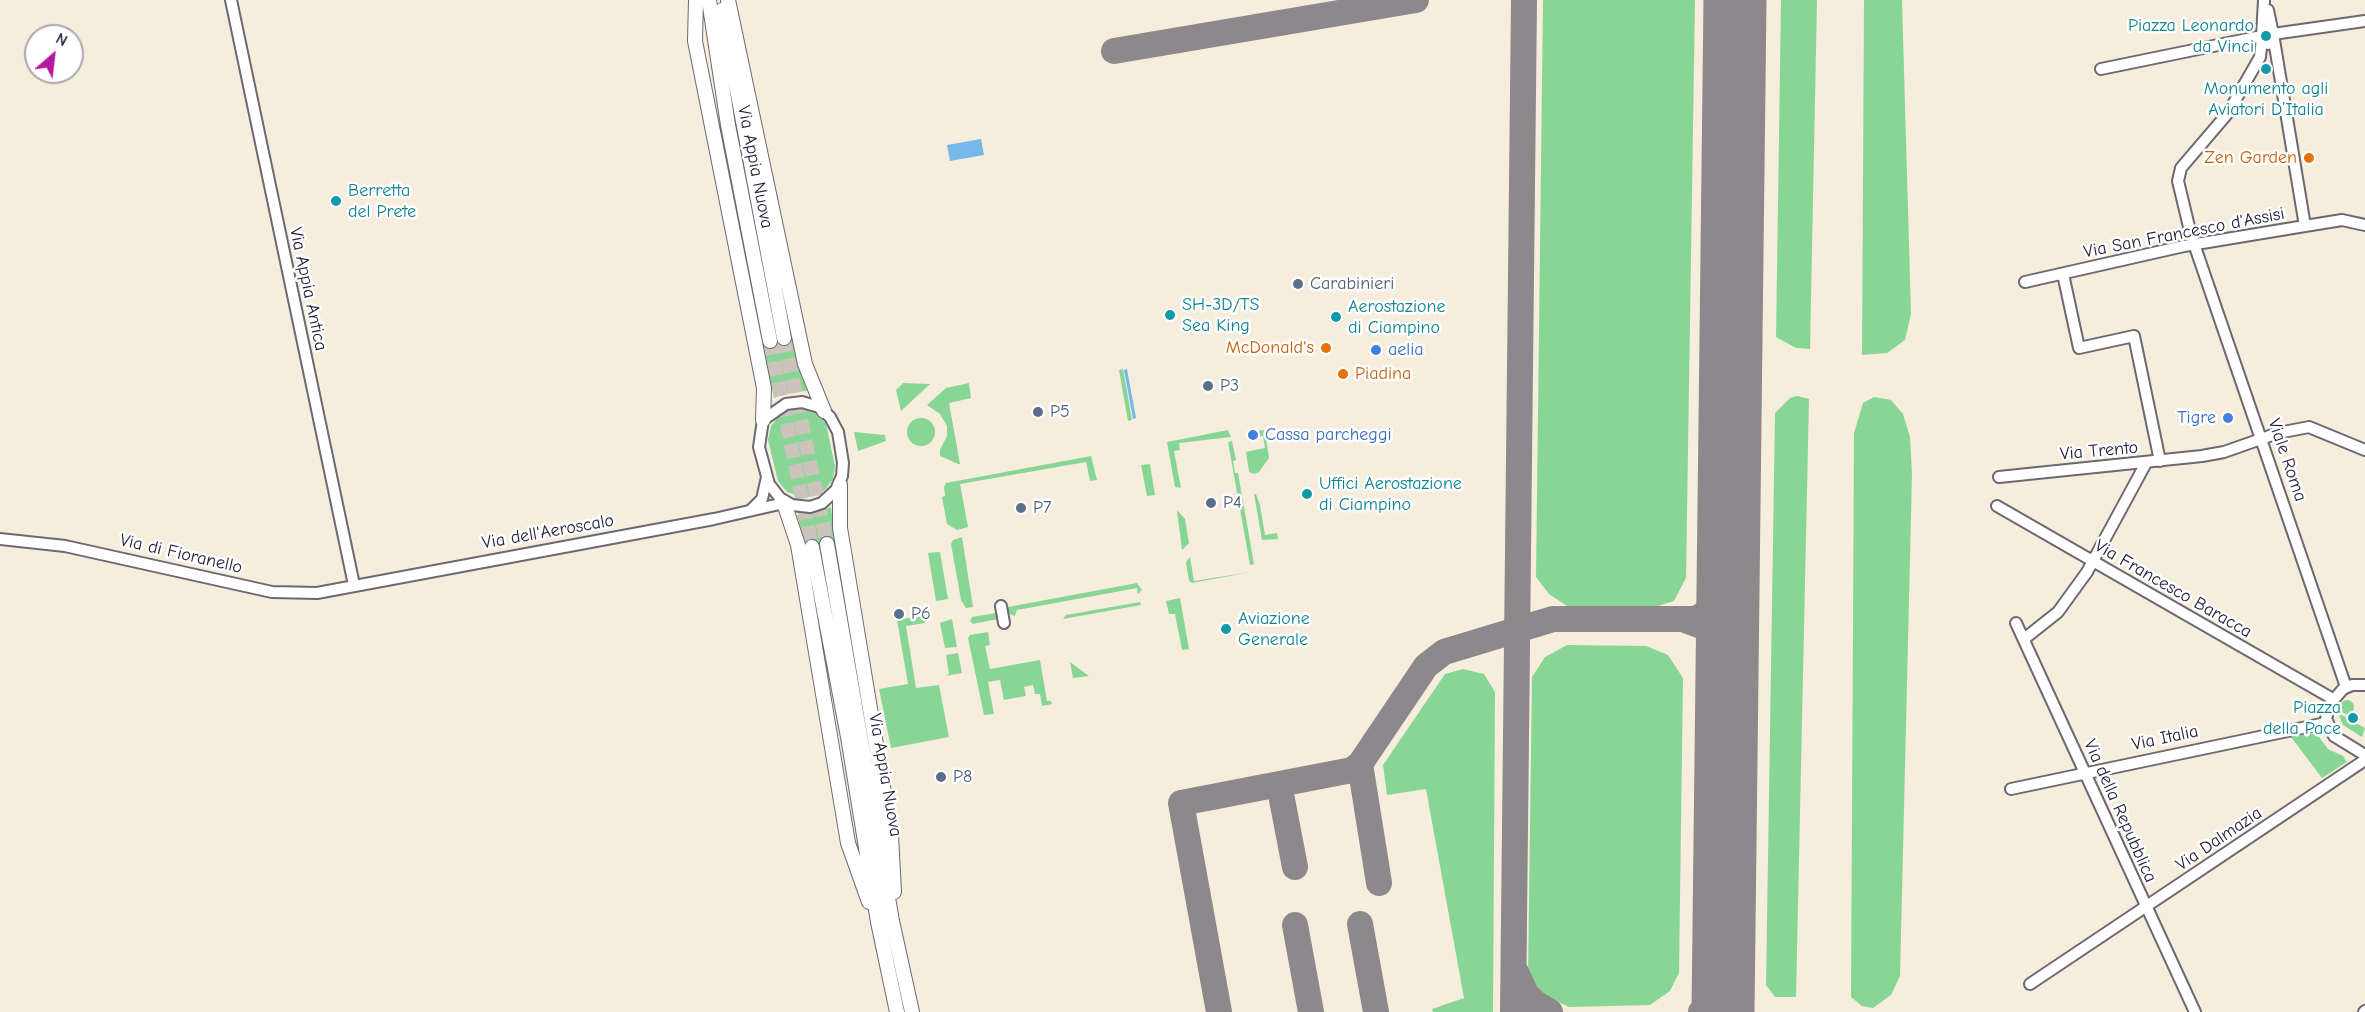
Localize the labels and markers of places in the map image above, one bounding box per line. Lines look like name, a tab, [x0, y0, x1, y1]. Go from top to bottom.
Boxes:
place label: Piazza Leonardo da Vinci	[2128, 15, 2254, 57]
marker: Piazza Leonardo da Vinci	[2259, 29, 2273, 43]
marker: Monumento agli Aviatori D’Italia	[2259, 62, 2273, 76]
place label: Monumento agli Aviatori D’Italia	[2204, 78, 2328, 121]
place label: Zen Garden	[2204, 147, 2297, 169]
marker: Zen Garden	[2302, 151, 2316, 165]
place label: Berretta del Prete	[348, 180, 416, 222]
marker: Berretta del Prete	[329, 194, 343, 208]
place label: Carabinieri	[1310, 273, 1394, 295]
marker: Carabinieri	[1291, 277, 1305, 291]
place label: SH-3D/TS Sea King	[1182, 294, 1259, 336]
place label: Aerostazione di Ciampino	[1348, 296, 1446, 338]
marker: SH-3D/TS Sea King	[1163, 308, 1177, 322]
marker: Aerostazione di Ciampino	[1329, 310, 1343, 324]
place label: McDonald's	[1226, 337, 1314, 359]
place label: aelia	[1388, 339, 1424, 361]
marker: McDonald's	[1319, 341, 1333, 355]
marker: aelia	[1369, 343, 1383, 357]
place label: Piadina	[1355, 363, 1411, 385]
marker: Piadina	[1336, 367, 1350, 381]
place label: P3	[1220, 375, 1239, 397]
marker: P3	[1201, 379, 1215, 393]
place label: P5	[1050, 401, 1070, 423]
marker: P5	[1031, 405, 1045, 419]
place label: Tigre	[2177, 407, 2216, 429]
marker: Tigre	[2221, 411, 2235, 425]
place label: Cassa parcheggi	[1265, 424, 1392, 446]
marker: Cassa parcheggi	[1246, 428, 1260, 442]
place label: Uffici Aerostazione di Ciampino	[1319, 473, 1462, 516]
marker: Uffici Aerostazione di Ciampino	[1300, 487, 1314, 501]
place label: P4	[1223, 492, 1242, 514]
marker: P4	[1204, 496, 1218, 510]
place label: P7	[1033, 497, 1052, 519]
marker: P7	[1014, 501, 1028, 515]
place label: P6	[911, 603, 931, 625]
marker: P6	[892, 607, 906, 621]
place label: Aviazione Generale	[1238, 608, 1310, 650]
marker: Aviazione Generale	[1219, 622, 1233, 636]
place label: Piazza della Pace	[2263, 697, 2341, 740]
marker: Piazza della Pace	[2346, 711, 2360, 725]
place label: P8	[953, 766, 972, 788]
marker: P8	[934, 770, 948, 784]

